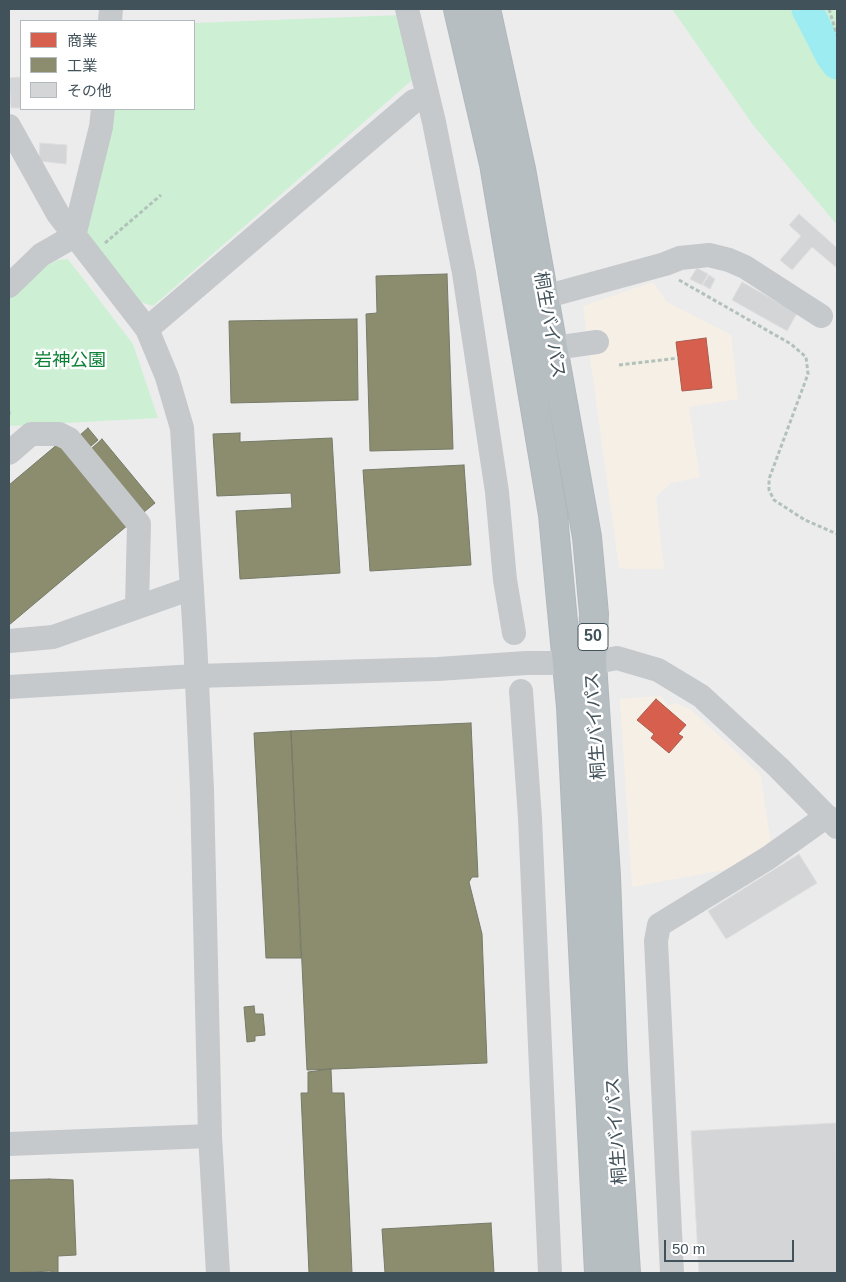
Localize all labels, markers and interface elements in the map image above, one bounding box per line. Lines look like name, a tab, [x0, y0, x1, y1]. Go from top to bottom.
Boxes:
legend	[20, 20, 195, 110]
text: 商業	[67, 32, 97, 49]
text: 工業	[67, 57, 97, 74]
text: その他	[67, 82, 112, 99]
street label: 桐生バイパス	[529, 270, 569, 380]
park label: 岩神公園	[34, 350, 106, 372]
road number: 50	[578, 624, 608, 650]
street label: 桐生バイパス	[581, 671, 611, 781]
street label: 桐生バイパス	[602, 1076, 632, 1186]
scale bar	[666, 1230, 796, 1262]
text: 50 m	[672, 1240, 705, 1257]

